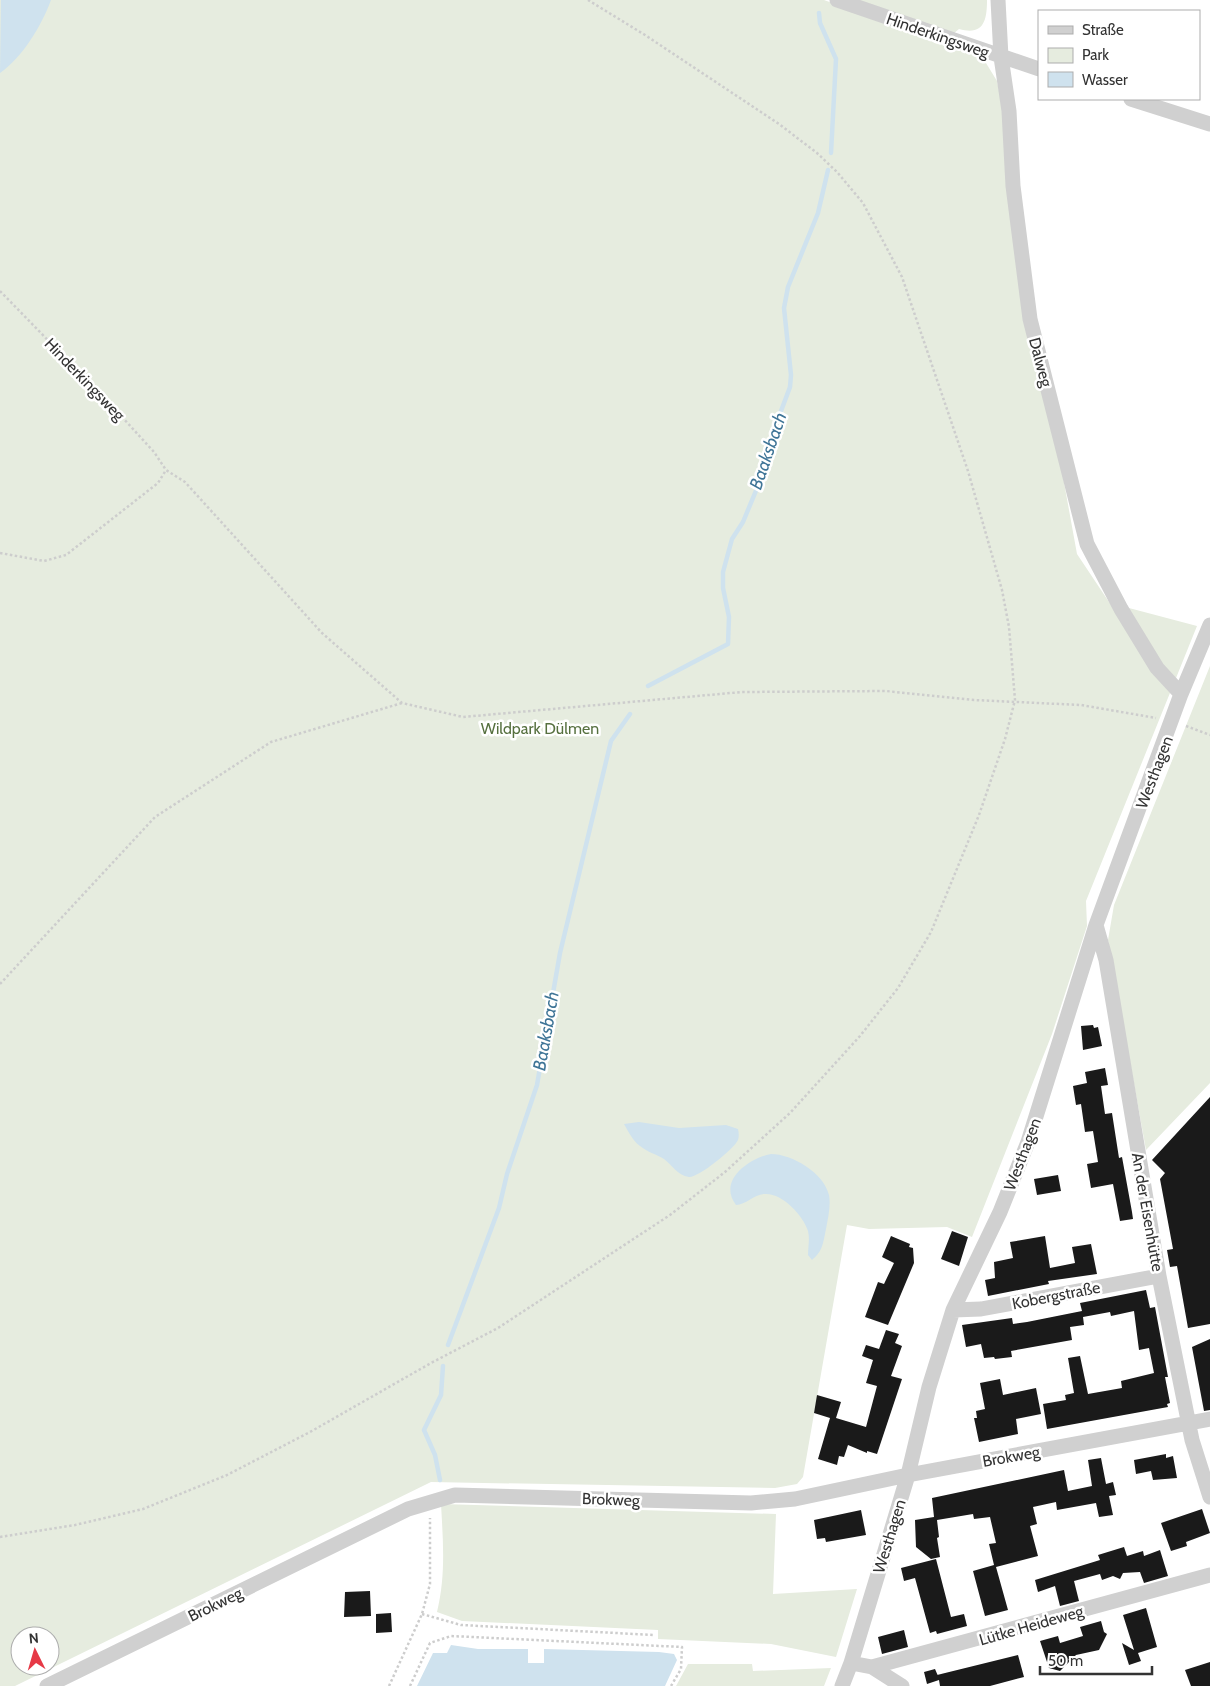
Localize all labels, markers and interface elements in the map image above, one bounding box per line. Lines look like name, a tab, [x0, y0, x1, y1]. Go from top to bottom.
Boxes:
street label: Hinderkingsweg	[884, 9, 993, 62]
legend	[1038, 10, 1200, 100]
text: Straße	[1082, 21, 1124, 39]
text: Park	[1082, 46, 1109, 64]
text: Wasser	[1082, 71, 1128, 89]
street label: Hinderkingsweg	[41, 334, 129, 425]
street label: Dalweg	[1025, 335, 1057, 390]
water label: Baaksbach	[745, 410, 791, 492]
park label: Wildpark Dülmen	[481, 719, 599, 738]
street label: Westhagen	[1132, 733, 1177, 811]
water label: Baaksbach	[528, 990, 564, 1072]
street label: Westhagen	[1000, 1115, 1045, 1193]
street label: An der Eisenhütte	[1128, 1151, 1167, 1273]
street label: Kobergstraße	[1010, 1278, 1102, 1313]
street label: Brokweg	[981, 1442, 1042, 1471]
street label: Brokweg	[582, 1489, 641, 1510]
street label: Westhagen	[869, 1497, 910, 1575]
street label: Brokweg	[185, 1583, 246, 1626]
street label: Lütke Heideweg	[977, 1601, 1087, 1649]
north arrow	[10, 1626, 60, 1676]
text: N	[28, 1629, 40, 1647]
scale bar	[1040, 1644, 1152, 1676]
text: 50 m	[1048, 1652, 1083, 1670]

